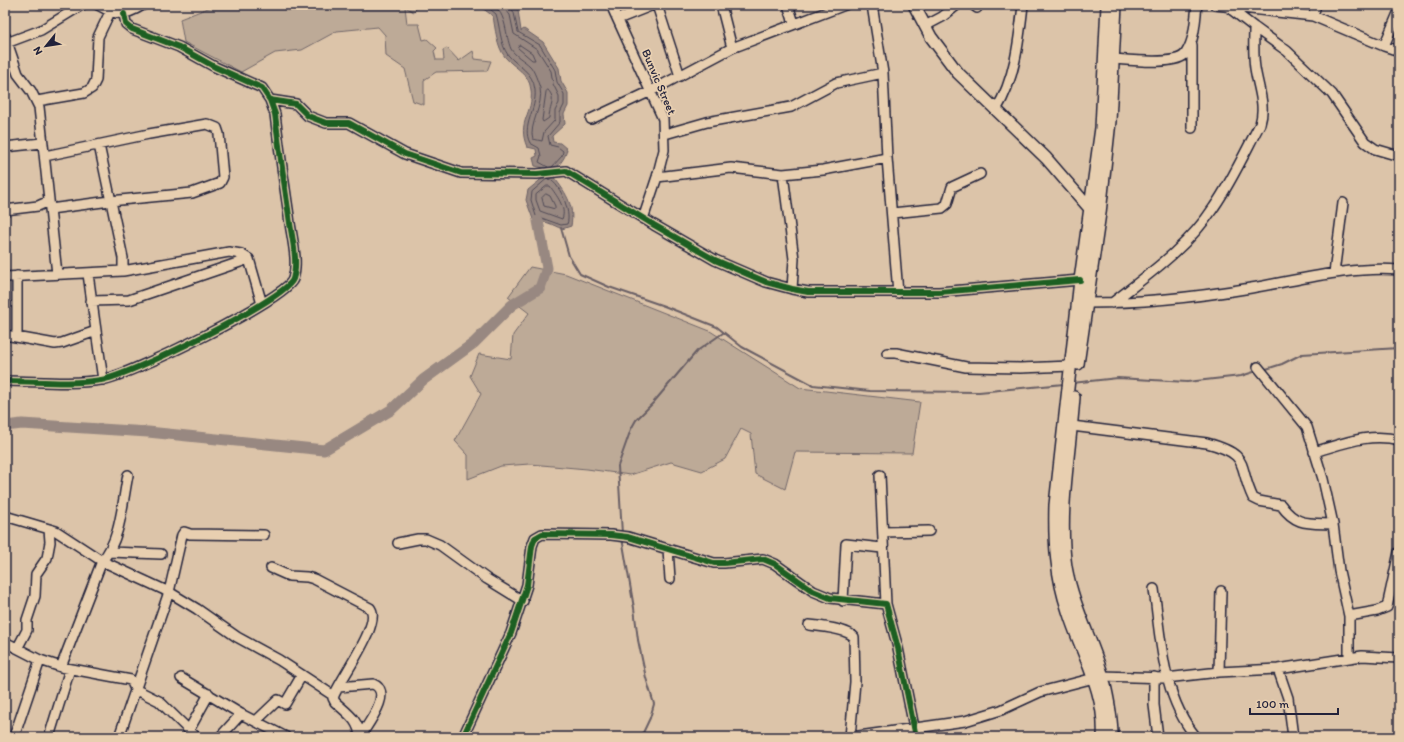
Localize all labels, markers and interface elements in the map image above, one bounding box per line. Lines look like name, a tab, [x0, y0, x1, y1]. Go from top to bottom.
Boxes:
north arrow	[26, 26, 66, 66]
text: N	[30, 44, 45, 57]
street label: Bunvic Street	[639, 47, 679, 117]
scale bar	[1250, 690, 1338, 716]
text: 100 m	[1256, 697, 1289, 711]

